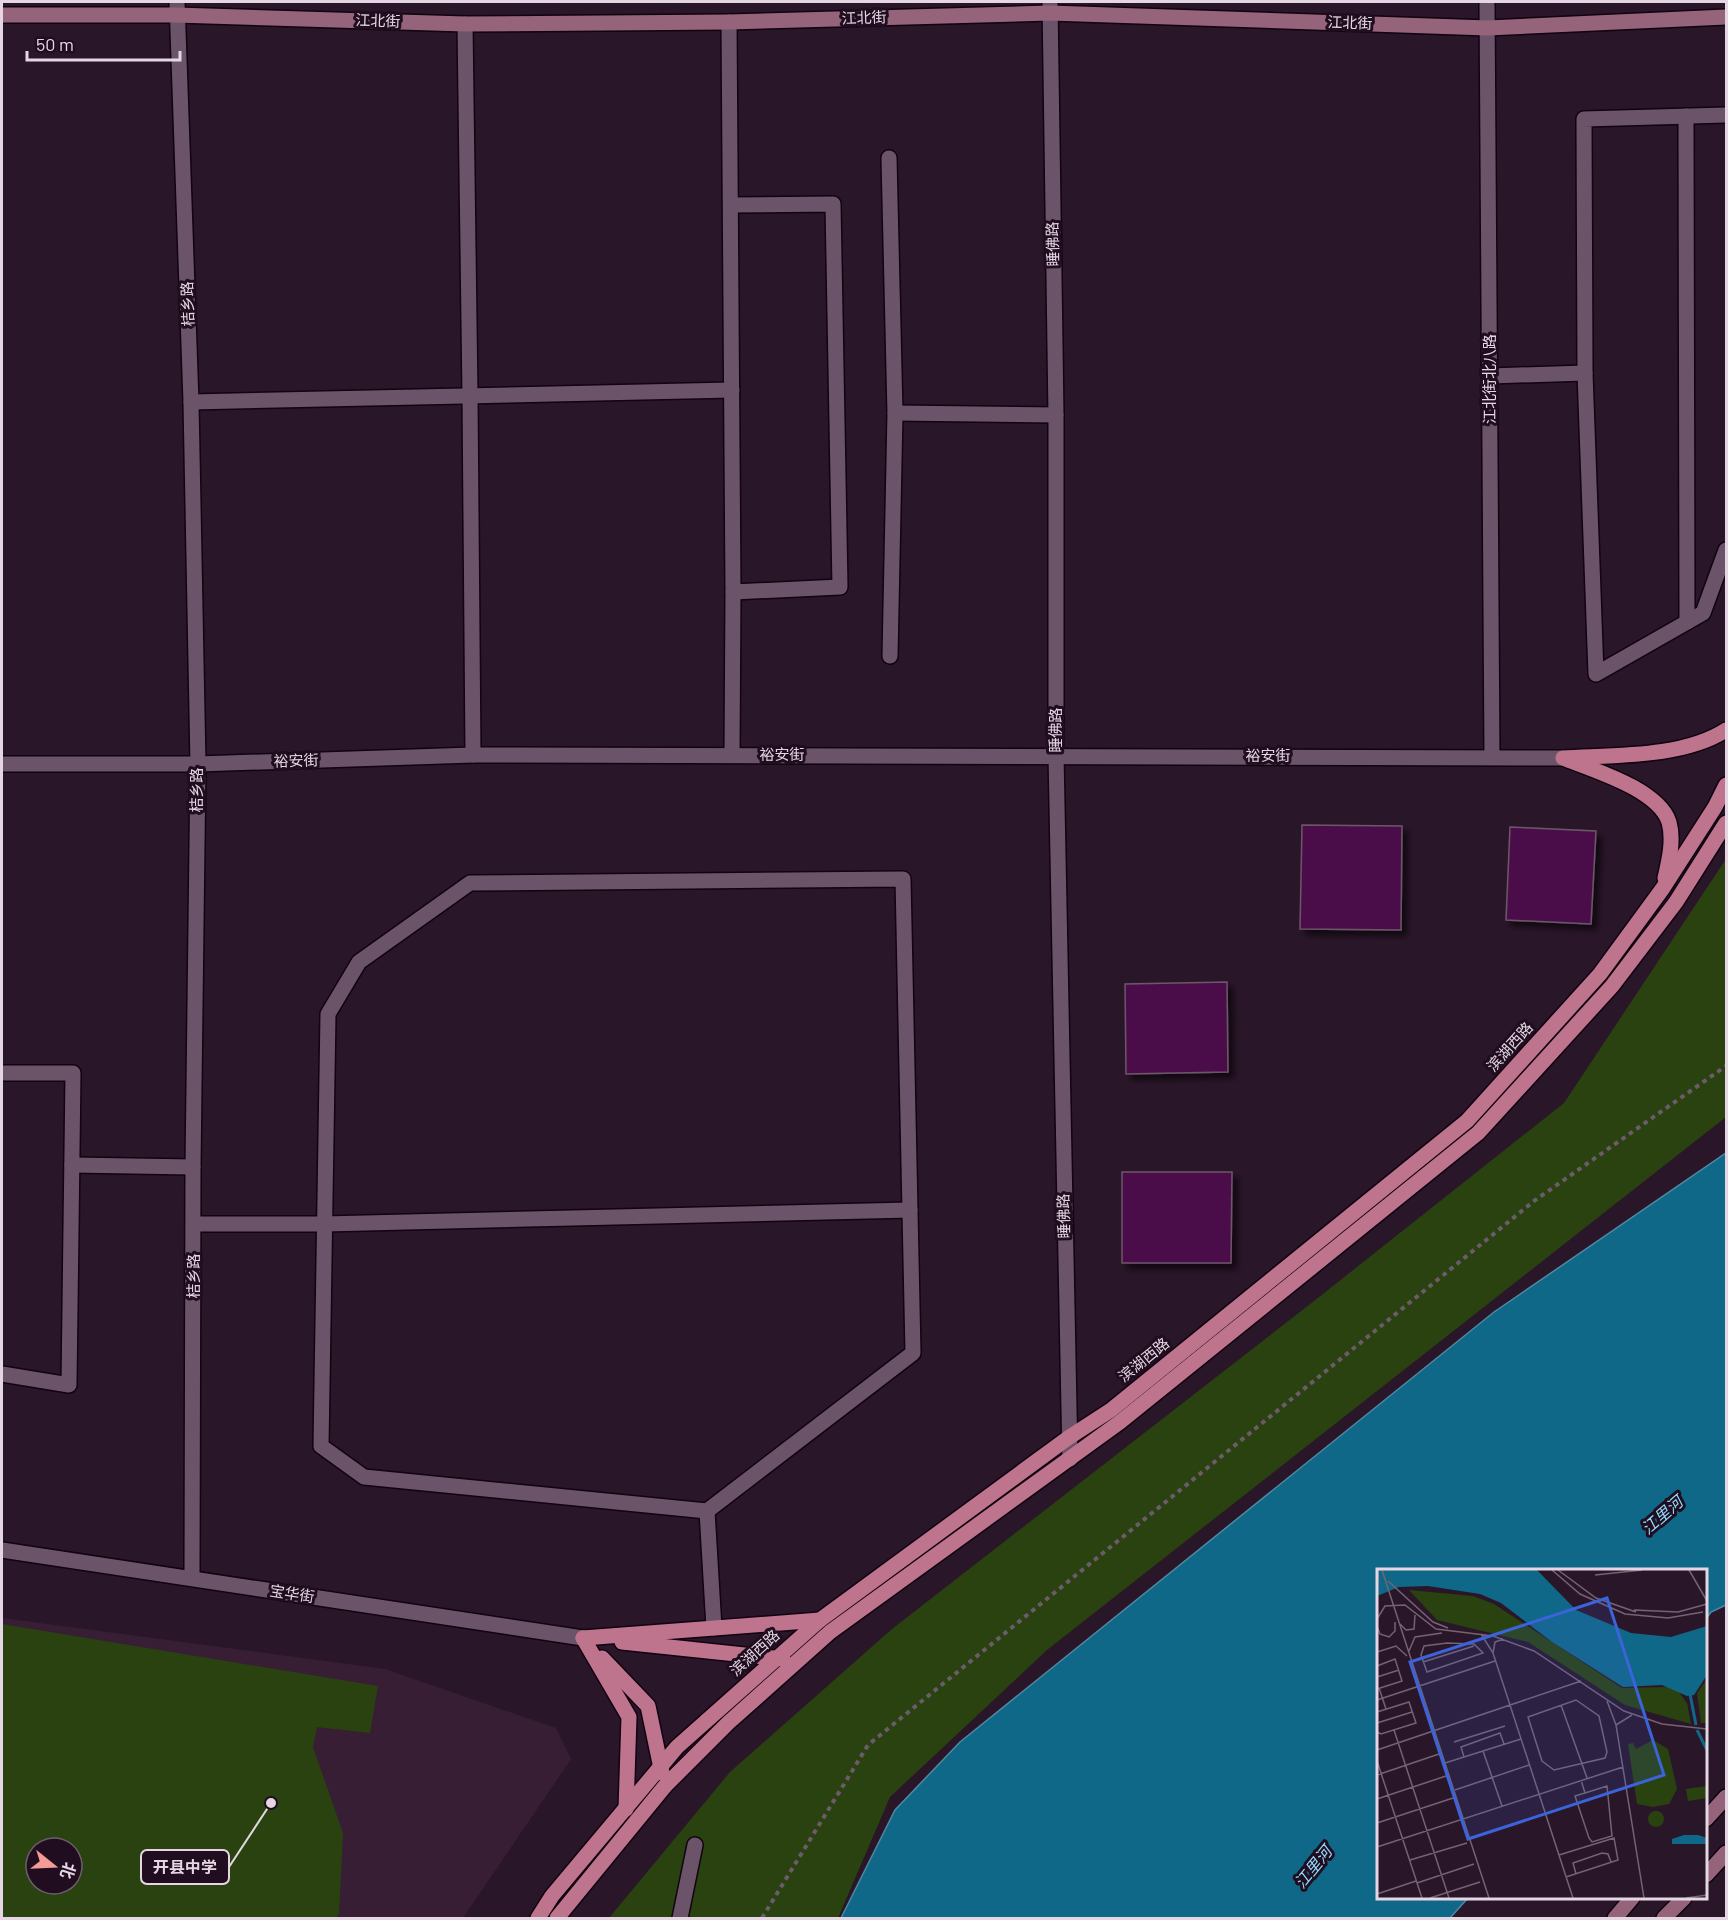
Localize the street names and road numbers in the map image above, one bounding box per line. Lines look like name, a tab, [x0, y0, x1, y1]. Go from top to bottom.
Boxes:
street label: 江北街	[841, 7, 887, 27]
street label: 江北街	[355, 10, 401, 30]
street label: 江北街	[1327, 12, 1373, 32]
street label: 睡佛路	[1043, 221, 1061, 267]
street label: 桔乡路	[177, 281, 197, 327]
street label: 江北街北八路	[1480, 334, 1498, 424]
street label: 睡佛路	[1046, 707, 1064, 753]
street label: 裕安街	[759, 745, 805, 763]
street label: 裕安街	[1245, 746, 1291, 764]
street label: 裕安街	[273, 750, 319, 770]
street label: 桔乡路	[187, 767, 205, 813]
street label: 滨湖西路	[1482, 1018, 1536, 1075]
street label: 睡佛路	[1054, 1193, 1072, 1239]
street label: 桔乡路	[184, 1253, 202, 1299]
street label: 滨湖西路	[1114, 1333, 1172, 1385]
street label: 宝华街	[269, 1581, 316, 1605]
street label: 滨湖西路	[726, 1625, 783, 1679]

